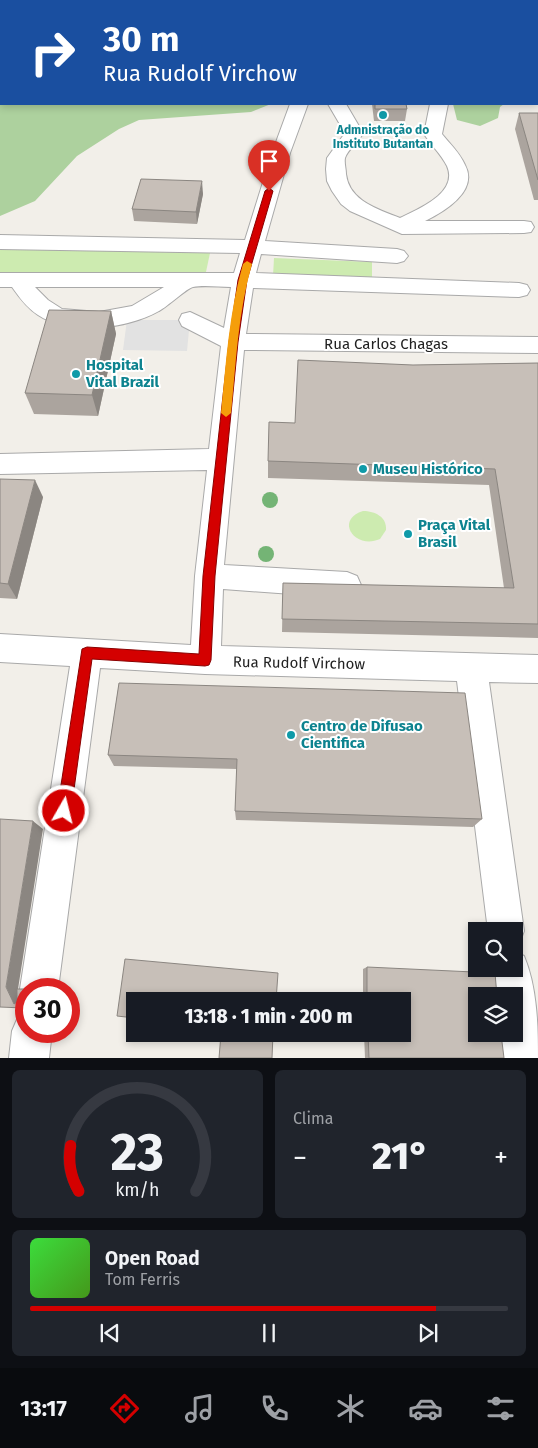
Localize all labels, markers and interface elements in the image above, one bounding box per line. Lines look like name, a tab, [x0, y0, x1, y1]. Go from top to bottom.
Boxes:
text: 30 m	[103, 18, 180, 60]
icon: right	[20, 20, 85, 85]
text: Rua Rudolf Virchow	[103, 60, 297, 87]
marker: Admnistração do Instituto Butantan	[377, 109, 389, 121]
place label: Admnistração do Instituto Butantan	[333, 123, 433, 151]
pin	[248, 140, 290, 191]
icon: arrive	[255, 147, 283, 175]
street label: Rua Carlos Chagas	[324, 335, 448, 353]
place label: Hospital Vital Brazil	[85, 356, 160, 391]
marker: Hospital Vital Brazil	[70, 368, 82, 380]
place label: Museu Histórico	[373, 460, 483, 478]
marker: Museu Histórico	[357, 463, 369, 475]
place label: Praça Vital Brasil	[418, 516, 491, 551]
marker: Praça Vital Brasil	[402, 528, 414, 540]
street label: Rua Rudolf Virchow	[233, 653, 366, 673]
place label: Centro de Difusao Cientifica	[301, 717, 423, 752]
marker: Centro de Difusao Cientifica	[285, 729, 297, 741]
position arrow	[37, 784, 89, 836]
map controls	[468, 922, 523, 1042]
button: search	[468, 922, 523, 977]
speed limit sign: 30	[15, 978, 80, 1043]
button: layers	[468, 987, 523, 1042]
text: 13:18 · 1 min · 200 m	[185, 1005, 352, 1028]
text: Clima	[293, 1109, 333, 1128]
text: 23	[111, 1121, 164, 1184]
text: 21°	[372, 1133, 429, 1179]
text: −	[293, 1141, 307, 1174]
text: +	[494, 1141, 508, 1174]
text: km/h	[115, 1179, 160, 1201]
text: Open Road	[105, 1247, 200, 1270]
text: Tom Ferris	[105, 1270, 180, 1289]
icon: previous	[96, 1319, 124, 1347]
icon: pause	[255, 1319, 283, 1347]
icon: next	[414, 1319, 442, 1347]
icon: directions	[107, 1391, 142, 1426]
icon: music	[182, 1391, 217, 1426]
icon: phone	[257, 1391, 292, 1426]
icon: climate	[333, 1391, 368, 1426]
icon: car	[408, 1391, 443, 1426]
icon: filters	[483, 1391, 518, 1426]
text: 13:17	[20, 1395, 67, 1422]

